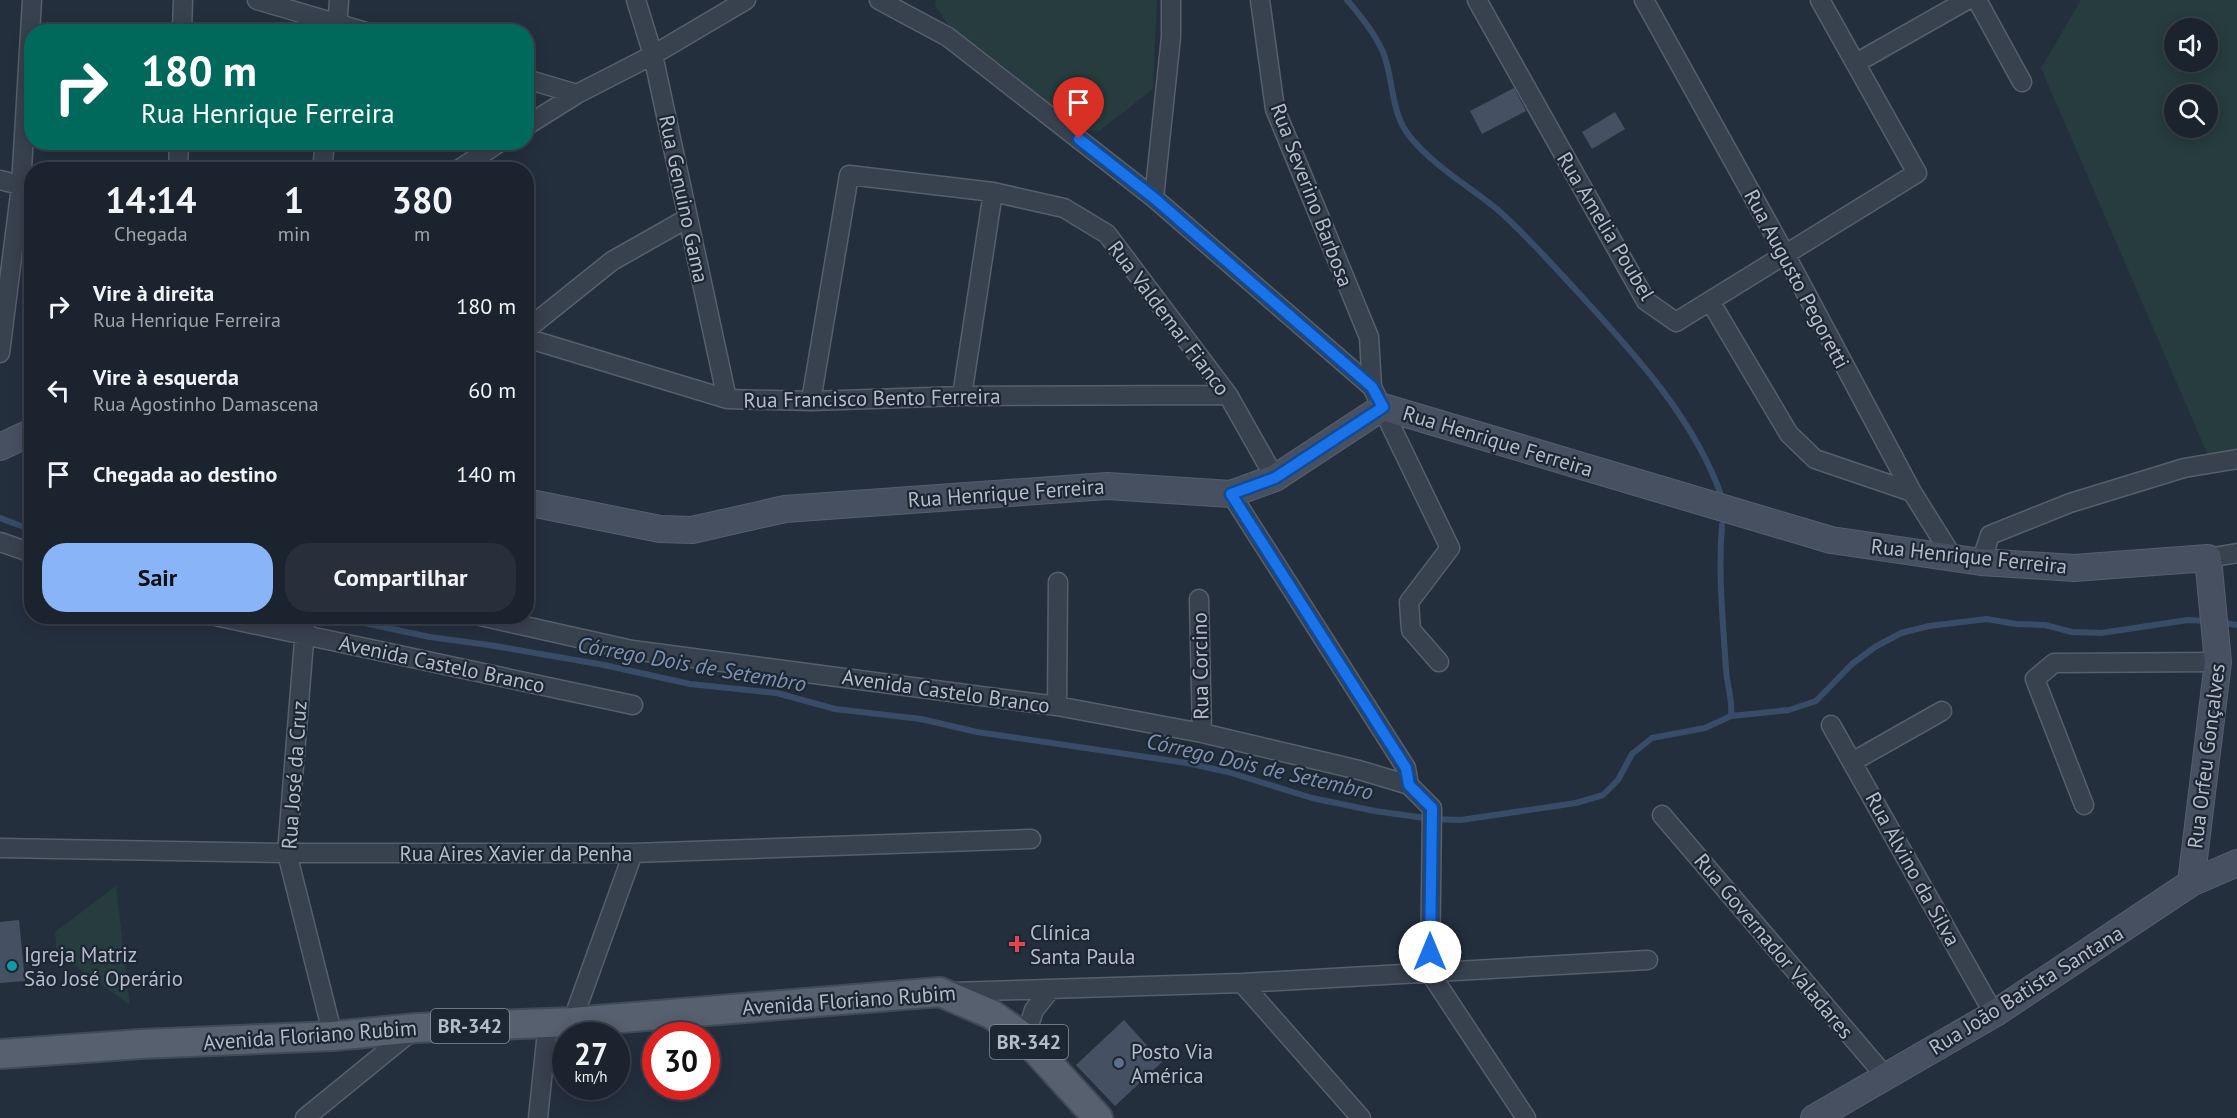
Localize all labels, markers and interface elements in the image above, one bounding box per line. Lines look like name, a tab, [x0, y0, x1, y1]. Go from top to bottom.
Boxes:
map controls	[2164, 18, 2218, 138]
button: sound	[2164, 18, 2218, 72]
text: 180 m	[141, 43, 257, 98]
icon: right	[42, 48, 120, 126]
pin	[1053, 77, 1104, 139]
button: search	[2164, 84, 2218, 138]
icon: arrive	[1062, 86, 1095, 119]
text: Rua Henrique Ferreira	[141, 96, 395, 130]
street label: Rua Severino Barbosa	[1265, 99, 1359, 291]
street label: Rua Genuino Gama	[653, 113, 715, 285]
street label: Rua Amelia Poubel	[1551, 147, 1661, 305]
text: 14:14	[105, 176, 197, 223]
text: 1	[284, 176, 304, 223]
text: 380	[392, 176, 453, 223]
street label: Rua Augusto Pegoretti	[1738, 185, 1856, 373]
text: Chegada	[114, 221, 188, 247]
text: min	[278, 221, 310, 247]
text: m	[414, 221, 430, 247]
street label: Rua Valdemar Fianco	[1102, 235, 1236, 401]
text: Vire à direita	[93, 279, 214, 307]
icon: right	[42, 290, 75, 323]
text: 180 m	[456, 292, 516, 320]
text: Rua Henrique Ferreira	[93, 307, 281, 333]
text: Vire à esquerda	[93, 363, 239, 391]
icon: left	[42, 374, 75, 407]
text: 60 m	[468, 376, 516, 404]
street label: Rua Francisco Bento Ferreira	[743, 382, 1001, 414]
text: Rua Agostinho Damascena	[93, 391, 319, 417]
street label: Rua Henrique Ferreira	[1400, 399, 1596, 483]
icon: arrive	[42, 458, 75, 491]
text: Chegada ao destino	[93, 460, 277, 488]
text: 140 m	[456, 460, 516, 488]
street label: Rua Henrique Ferreira	[907, 473, 1105, 513]
street label: Rua Henrique Ferreira	[1870, 532, 2068, 580]
button: Sair	[42, 543, 273, 612]
button: Compartilhar	[285, 543, 516, 612]
street label: Rua Corcino	[1186, 612, 1214, 720]
street label: Avenida Castelo Branco	[337, 629, 547, 699]
water label: Córrego Dois de Setembro	[576, 630, 809, 698]
street label: Rua Orfeu Gonçalves	[2181, 662, 2231, 850]
street label: Avenida Castelo Branco	[840, 663, 1052, 719]
street label: Rua José da Cruz	[275, 700, 313, 850]
water label: Córrego Dois de Setembro	[1144, 726, 1376, 806]
street label: Rua Alvino da Silva	[1859, 787, 1967, 951]
street label: Rua Aires Xavier da Penha	[400, 840, 632, 867]
street label: Rua Governador Valadares	[1688, 848, 1860, 1044]
place label: Clínica Santa Paula	[1030, 919, 1135, 970]
street label: Rua João Batista Santana	[1924, 919, 2128, 1061]
position arrow	[1398, 920, 1462, 984]
marker: Clínica Santa Paula	[1008, 935, 1026, 953]
place label: Igreja Matriz São José Operário	[24, 941, 183, 992]
marker: Igreja Matriz São José Operário	[5, 959, 19, 973]
street label: Avenida Floriano Rubim	[741, 979, 957, 1021]
road number: BR-342	[431, 1009, 509, 1043]
street label: Avenida Floriano Rubim	[202, 1014, 418, 1056]
speed limit sign: 30	[642, 1022, 720, 1100]
road number: BR-342	[990, 1025, 1068, 1059]
text: 27	[574, 1034, 608, 1073]
place label: Posto Via América	[1131, 1038, 1213, 1089]
marker: Posto Via América	[1112, 1056, 1126, 1070]
text: km/h	[575, 1067, 607, 1086]

